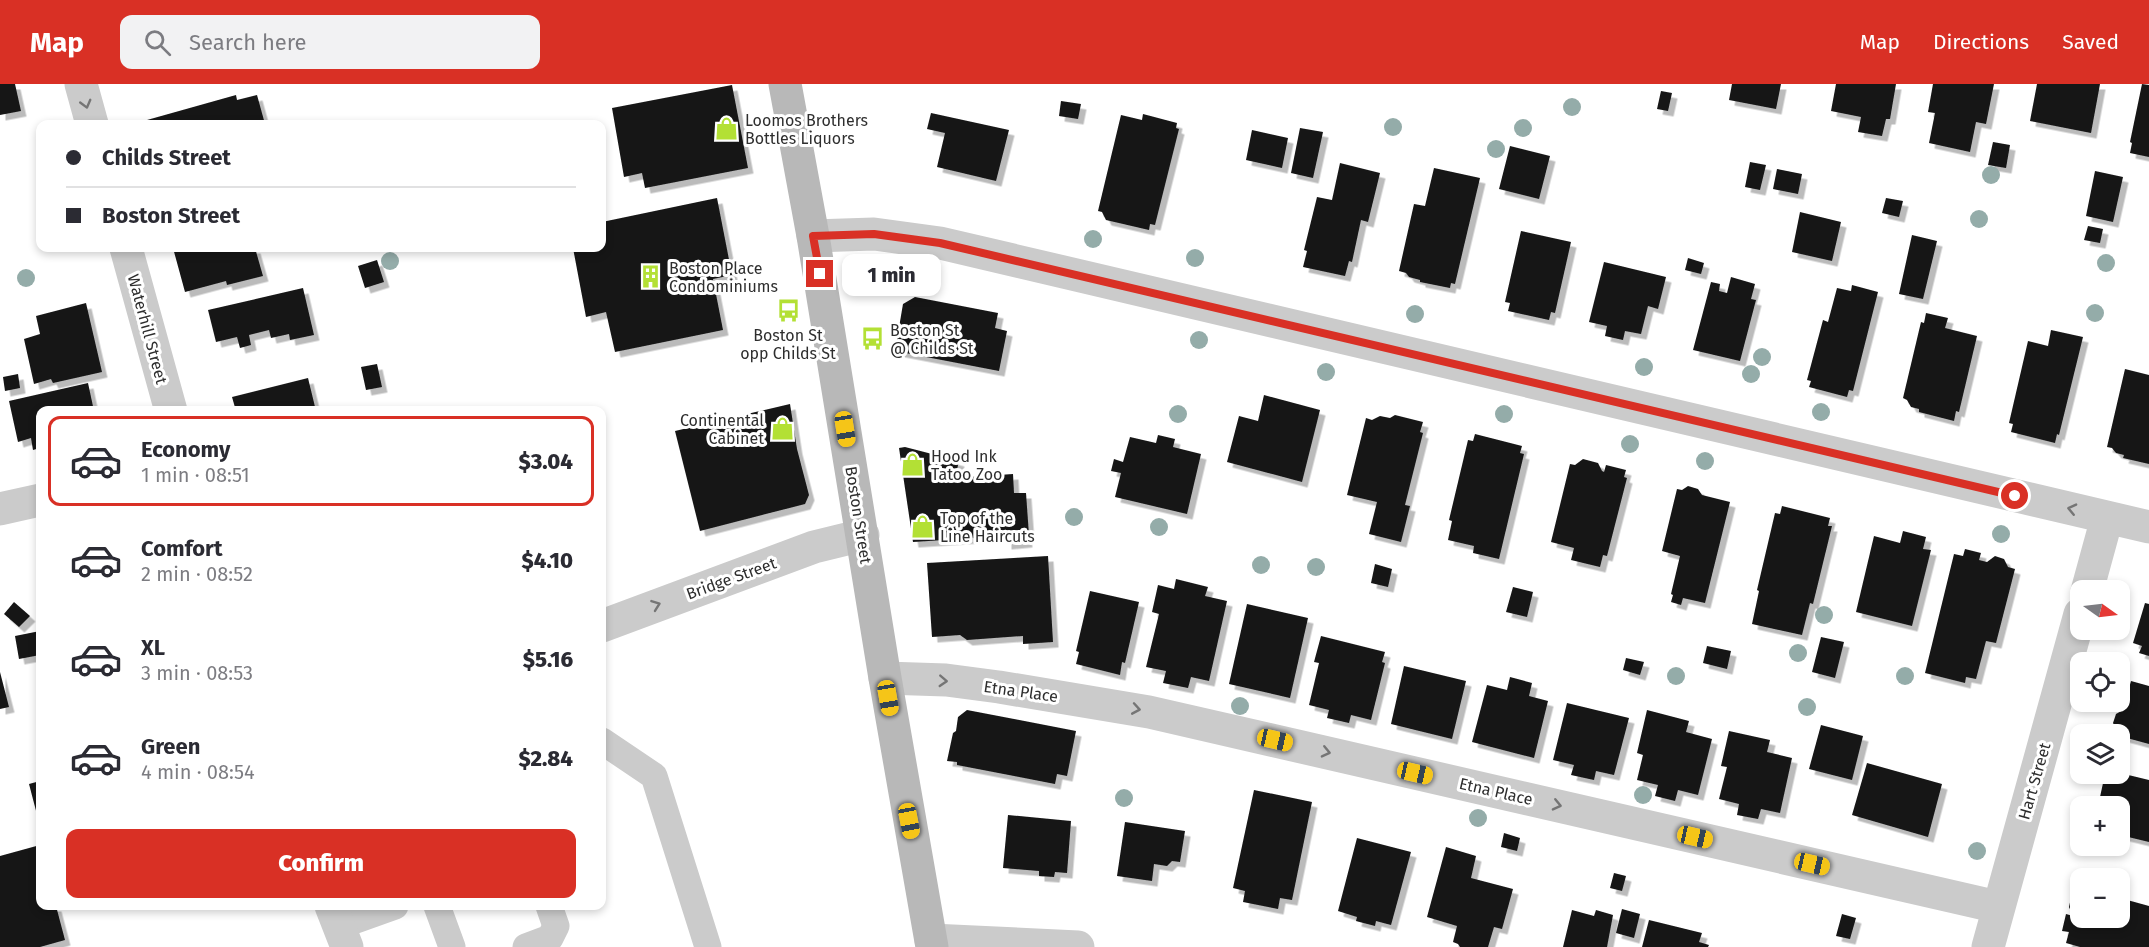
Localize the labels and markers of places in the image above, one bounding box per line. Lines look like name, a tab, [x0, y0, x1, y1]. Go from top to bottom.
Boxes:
place label: Loomos Brothers Bottles Liquors	[745, 111, 868, 148]
shop icon: Loomos Brothers Bottles Liquors	[714, 116, 740, 142]
place label: Boston Place Condominiums	[669, 259, 778, 296]
building icon: Boston Place Condominiums	[638, 264, 664, 290]
bus stop icon: Boston St opp Childs St	[775, 297, 801, 323]
place label: Boston St @ Childs St	[890, 321, 974, 358]
place label: Boston St opp Childs St	[740, 326, 836, 363]
bus stop icon: Boston St @ Childs St	[859, 326, 885, 352]
place label: Continental Cabinet	[680, 411, 764, 448]
shop icon: Continental Cabinet	[769, 416, 795, 442]
place label: Hood Ink Tatoo Zoo	[931, 447, 1002, 484]
shop icon: Hood Ink Tatoo Zoo	[900, 452, 926, 478]
place label: Top of the Line Haircuts	[940, 509, 1035, 546]
shop icon: Top of the Line Haircuts	[909, 514, 935, 540]

